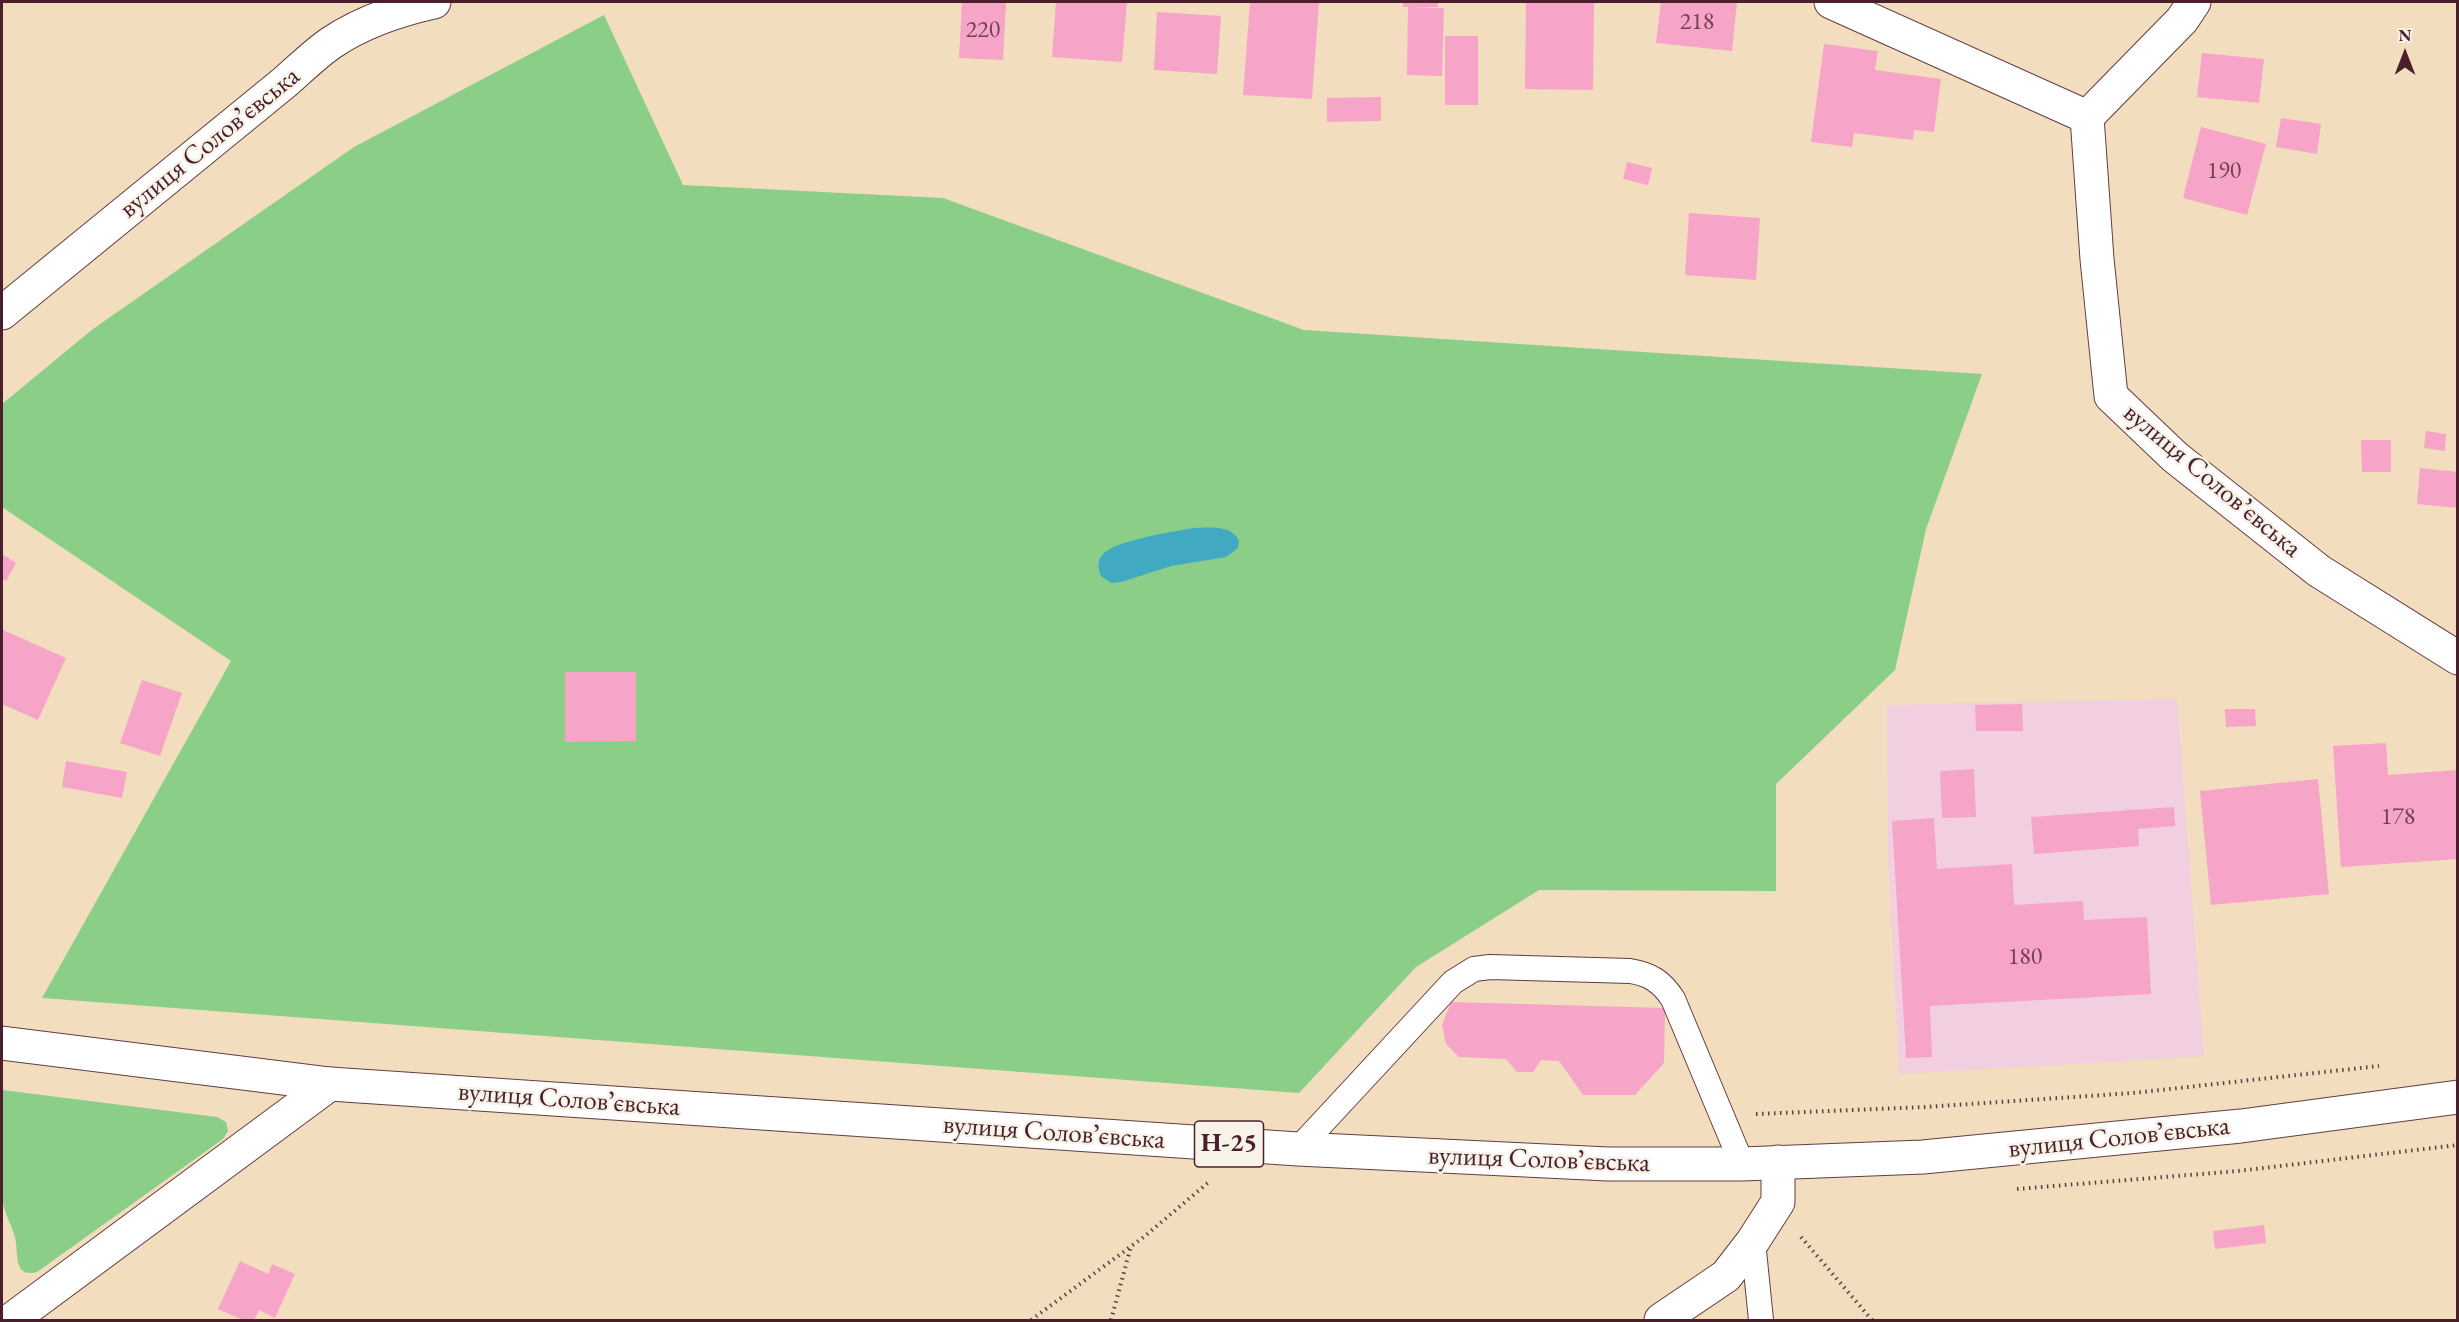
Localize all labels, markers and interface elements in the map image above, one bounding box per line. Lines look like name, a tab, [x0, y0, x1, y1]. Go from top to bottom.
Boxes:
house number: 218	[1680, 8, 1714, 36]
house number: 220	[966, 16, 1000, 44]
north arrow	[2375, 24, 2435, 84]
text: N	[2399, 25, 2411, 46]
street label: вулиця Соловʼєвська	[113, 60, 307, 226]
house number: 190	[2207, 157, 2241, 185]
street label: вулиця Соловʼєвська	[2116, 397, 2308, 565]
house number: 178	[2381, 803, 2415, 831]
house number: 180	[2008, 943, 2042, 971]
street label: вулиця Соловʼєвська	[457, 1076, 681, 1124]
street label: вулиця Соловʼєвська	[942, 1109, 1166, 1157]
street label: вулиця Соловʼєвська	[2007, 1110, 2231, 1166]
road number: Н-25	[1194, 1121, 1264, 1167]
street label: вулиця Соловʼєвська	[1427, 1140, 1651, 1180]

